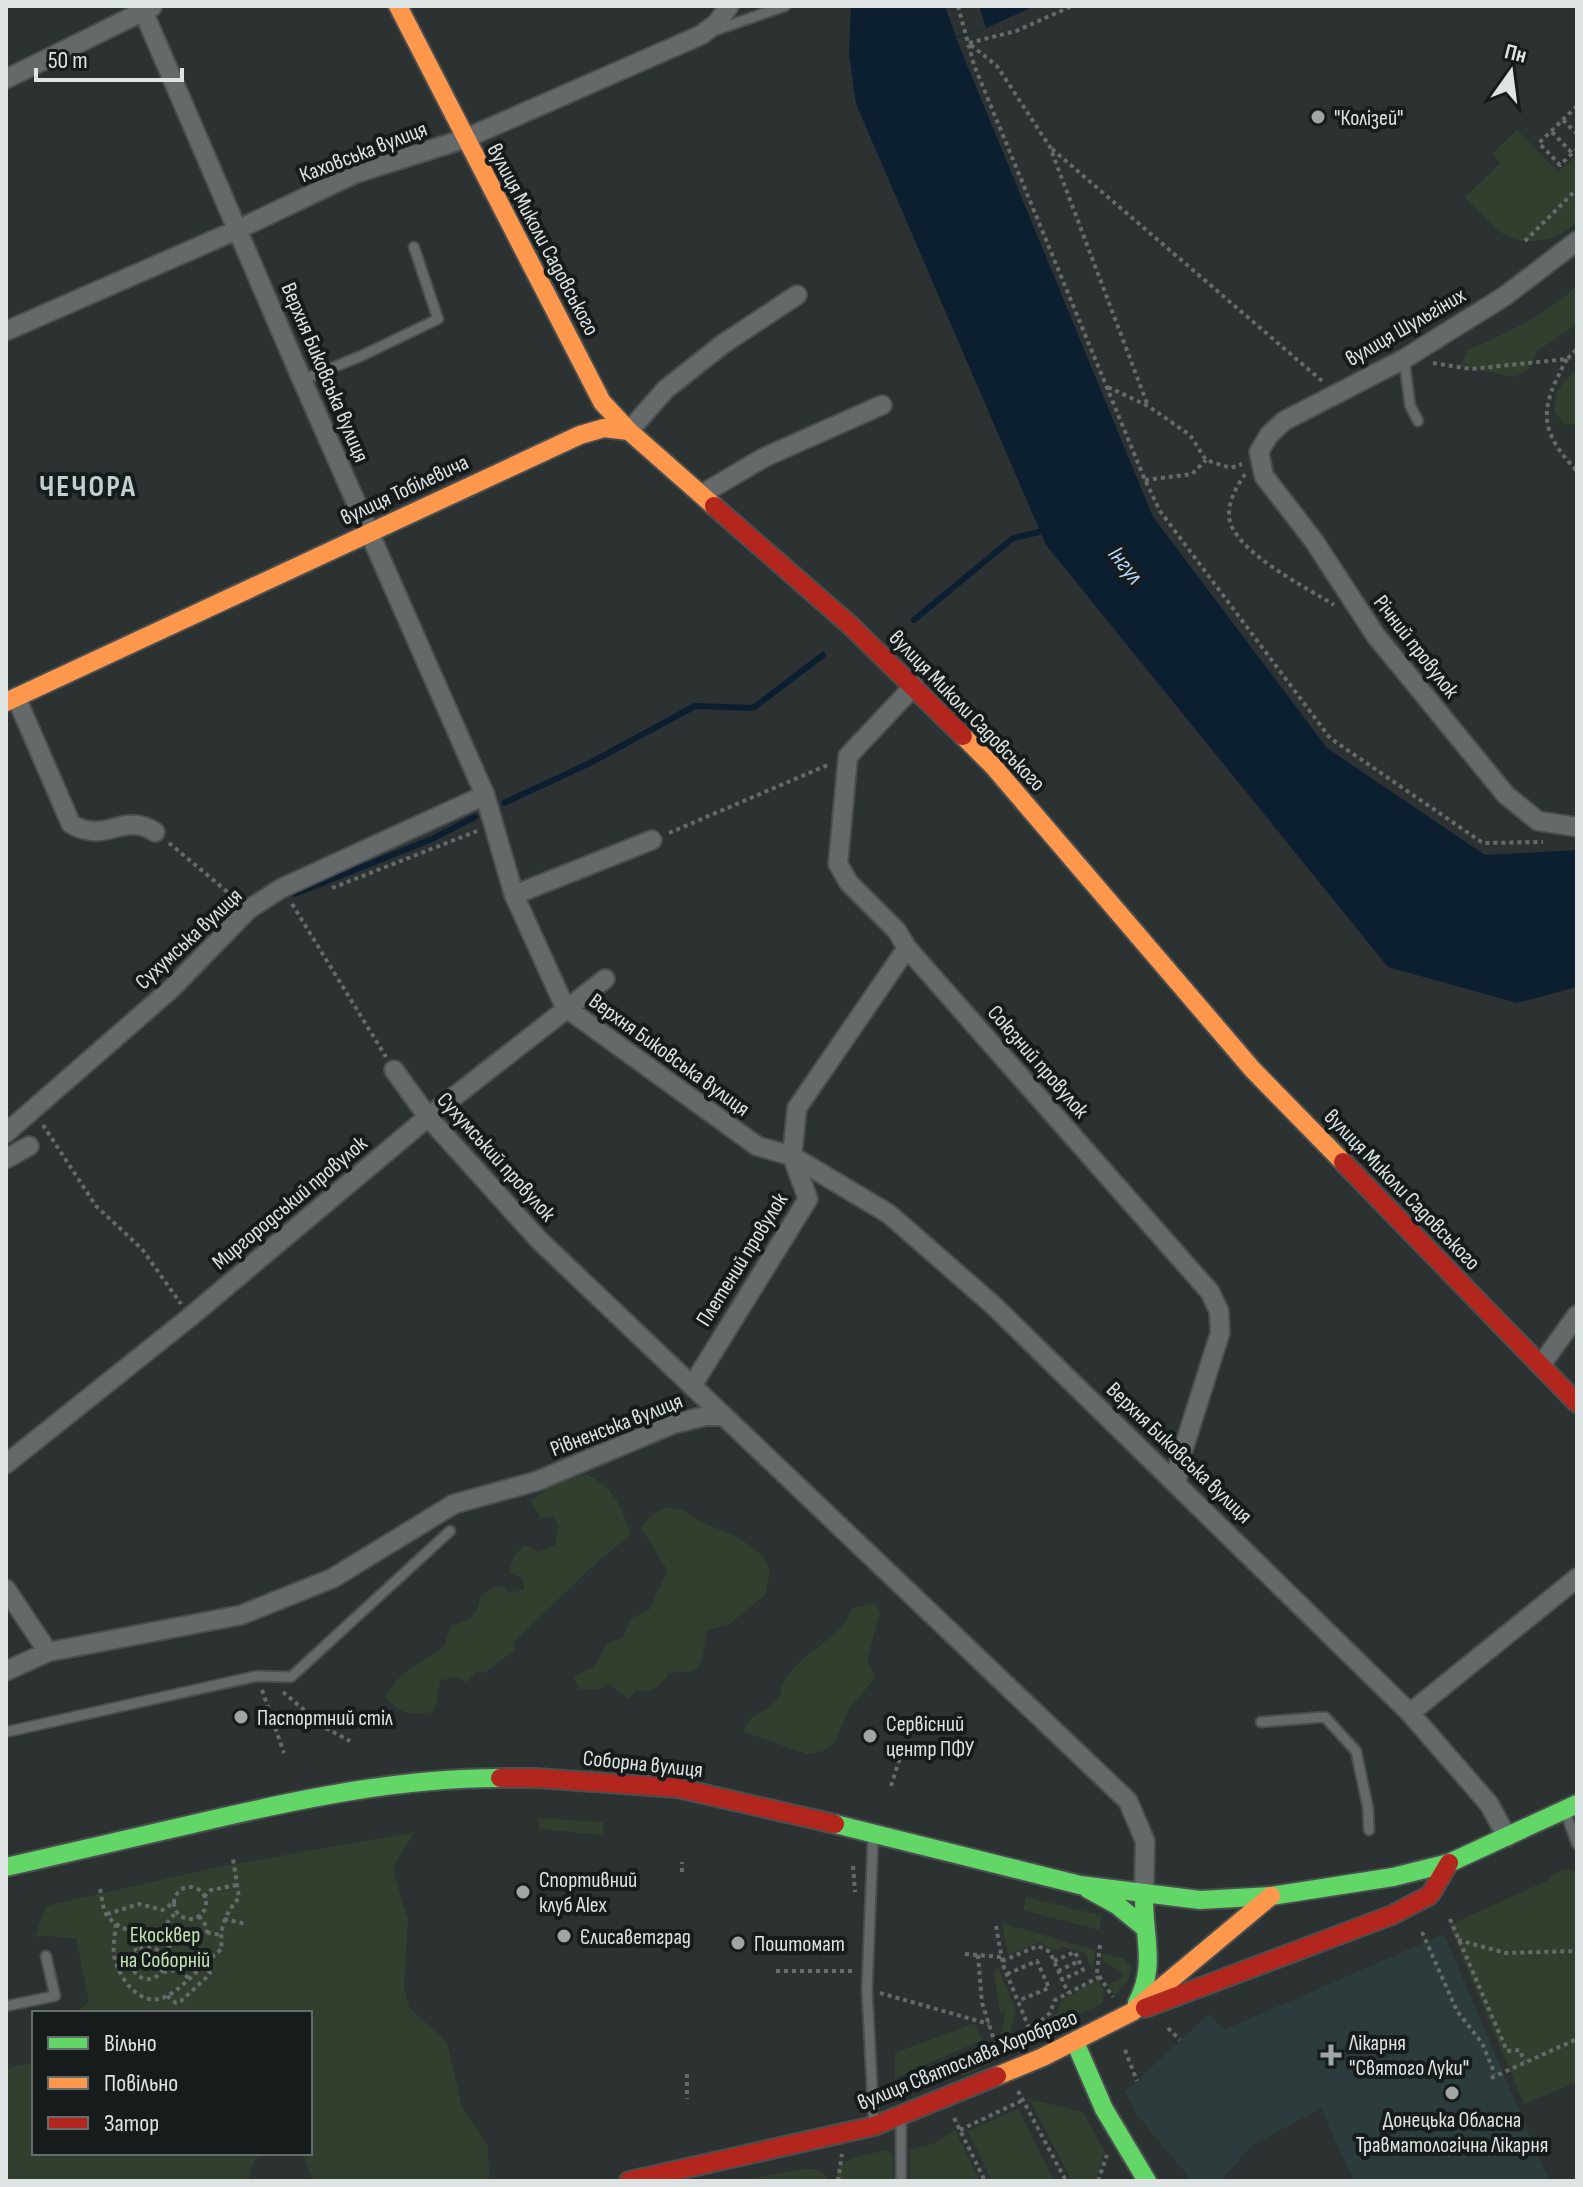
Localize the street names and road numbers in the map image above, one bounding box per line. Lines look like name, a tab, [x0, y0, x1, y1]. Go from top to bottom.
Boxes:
street label: Каховська вулиця	[296, 116, 431, 189]
street label: вулиця Миколи Садовського	[481, 139, 605, 340]
street label: Верхня Биковська вулиця	[275, 279, 375, 466]
street label: вулиця Шульгіних	[1341, 282, 1471, 373]
street label: вулиця Тобілевича	[336, 449, 473, 532]
street label: Річний провулок	[1367, 590, 1465, 704]
street label: вулиця Миколи Садовського	[883, 625, 1051, 797]
street label: Сухумська вулиця	[130, 883, 248, 996]
street label: Верхня Биковська вулиця	[583, 988, 755, 1123]
street label: Союзний провулок	[981, 1000, 1095, 1125]
street label: Сухумський провулок	[431, 1087, 561, 1228]
street label: вулиця Миколи Садовського	[1318, 1104, 1486, 1276]
street label: Миргородський провулок	[207, 1130, 373, 1276]
street label: Плетений провулок	[690, 1188, 794, 1331]
street label: Верхня Биковська вулиця	[1100, 1377, 1258, 1530]
street label: Рівненська вулиця	[546, 1388, 687, 1463]
street label: Соборна вулиця	[582, 1745, 704, 1784]
street label: вулиця Святослава Хороброго	[854, 2004, 1081, 2117]

